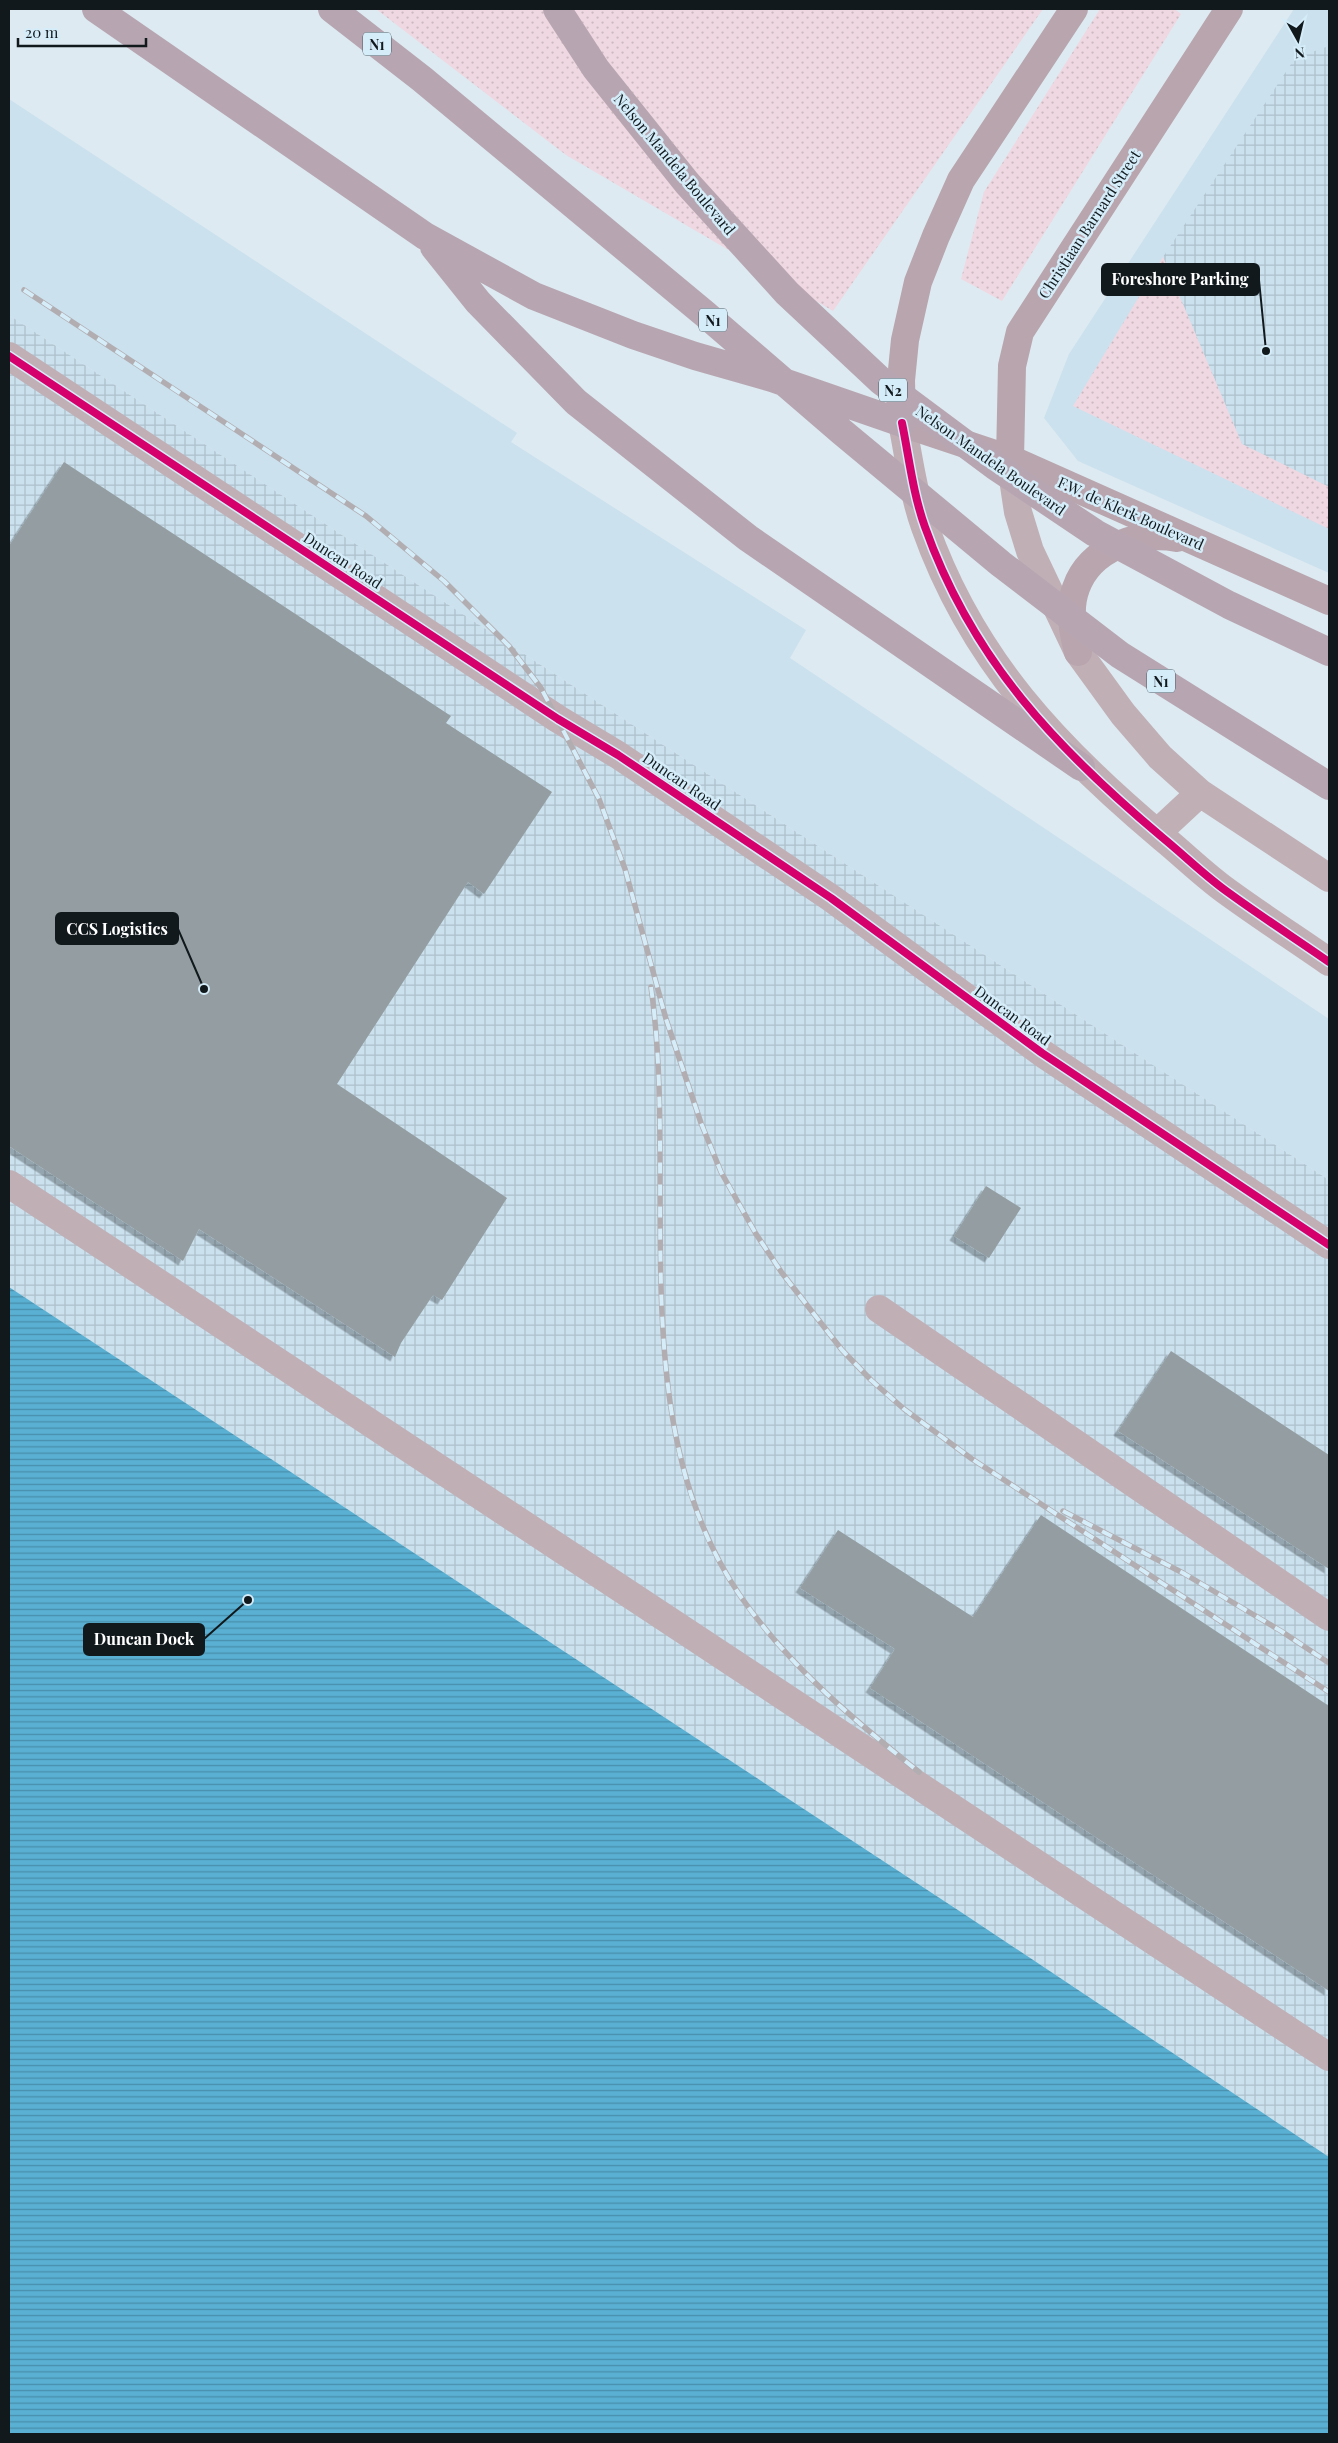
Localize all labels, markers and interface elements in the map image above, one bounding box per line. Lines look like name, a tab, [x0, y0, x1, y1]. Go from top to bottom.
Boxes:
scale bar	[18, 15, 145, 47]
north arrow	[1273, 15, 1323, 65]
text: 20 m	[25, 22, 59, 42]
road number: N1	[363, 33, 391, 56]
text: N	[1294, 43, 1306, 63]
street label: Nelson Mandela Boulevard	[610, 89, 740, 239]
street label: Christiaan Barnard Street	[1033, 145, 1145, 302]
callout: Foreshore Parking	[1102, 264, 1259, 295]
text: Foreshore Parking	[1111, 268, 1249, 289]
road number: N1	[699, 308, 727, 332]
road number: N2	[879, 378, 907, 402]
street label: Nelson Mandela Boulevard	[912, 401, 1070, 520]
street label: F.W. de Klerk Boulevard	[1055, 472, 1207, 554]
street label: Duncan Road	[300, 527, 386, 593]
road number: N1	[1147, 669, 1175, 692]
street label: Duncan Road	[639, 748, 725, 815]
callout: CCS Logistics	[56, 913, 178, 944]
text: CCS Logistics	[66, 918, 168, 939]
street label: Duncan Road	[971, 980, 1056, 1050]
callout: Duncan Dock	[84, 1624, 204, 1655]
text: Duncan Dock	[94, 1628, 195, 1649]

